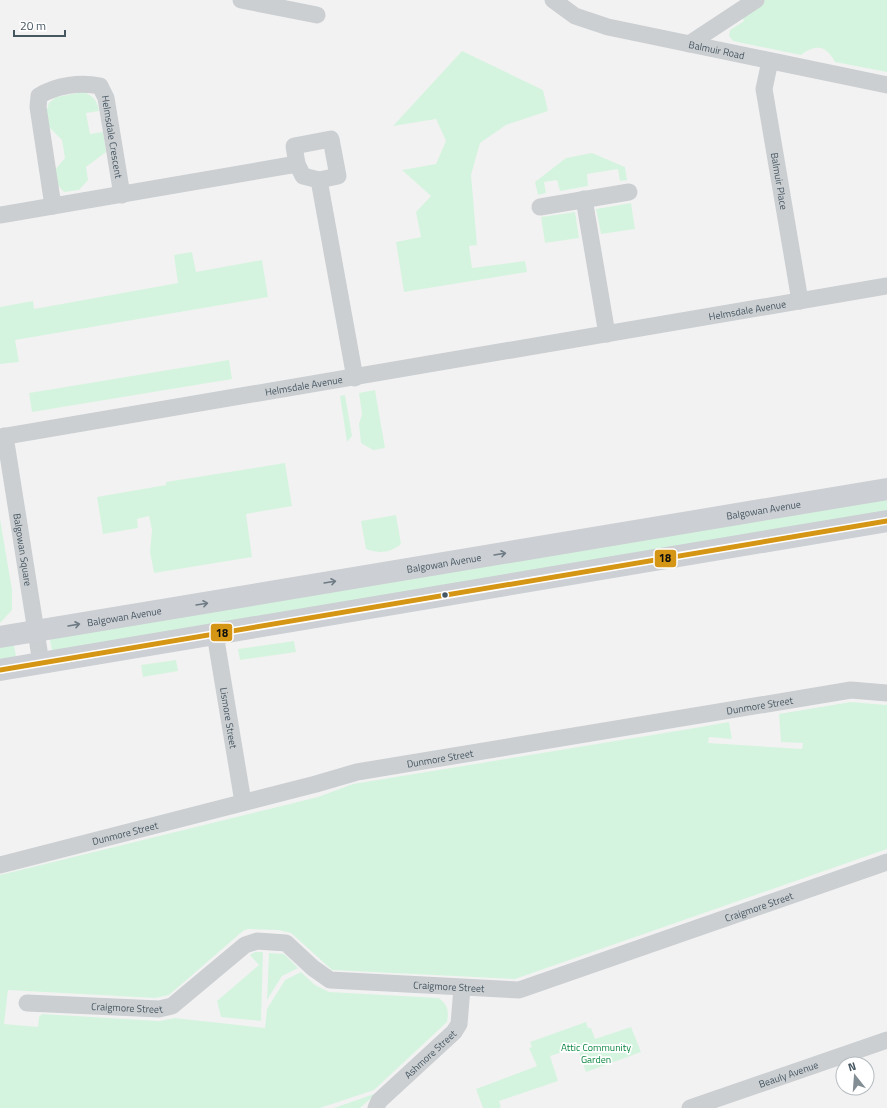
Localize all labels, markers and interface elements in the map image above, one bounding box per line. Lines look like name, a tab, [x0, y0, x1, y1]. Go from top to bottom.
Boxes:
scale bar	[14, 12, 65, 38]
text: 20 m	[20, 16, 46, 35]
street label: Balmuir Road	[687, 37, 746, 63]
street label: Helmsdale Crescent	[98, 94, 126, 180]
street label: Balmuir Place	[767, 151, 791, 211]
street label: Helmsdale Avenue	[707, 296, 787, 324]
street label: Helmsdale Avenue	[264, 372, 344, 400]
street label: Balgowan Avenue	[725, 497, 802, 524]
street label: Balgowan Square	[9, 512, 36, 587]
line badge: 18	[654, 549, 677, 568]
street label: Balgowan Avenue	[406, 550, 482, 577]
one-way arrow	[493, 550, 506, 558]
text: 18	[659, 550, 671, 566]
one-way arrow	[324, 578, 337, 586]
unlabelled marker	[440, 590, 450, 600]
one-way arrow	[195, 599, 208, 607]
street label: Balgowan Avenue	[86, 603, 163, 630]
one-way arrow	[67, 621, 80, 629]
line badge: 18	[210, 623, 233, 642]
text: 18	[216, 625, 228, 641]
street label: Lismore Street	[216, 686, 241, 750]
street label: Dunmore Street	[725, 693, 795, 719]
street label: Dunmore Street	[406, 746, 475, 772]
street label: Dunmore Street	[91, 818, 160, 849]
street label: Craigmore Street	[723, 888, 796, 926]
street label: Craigmore Street	[413, 977, 485, 996]
street label: Craigmore Street	[91, 999, 165, 1017]
street label: Ashmore Street	[401, 1026, 460, 1082]
park label: Attic Community Garden	[561, 1040, 631, 1067]
north arrow	[835, 1056, 875, 1096]
street label: Beauly Avenue	[757, 1057, 820, 1092]
text: N	[846, 1058, 858, 1075]

